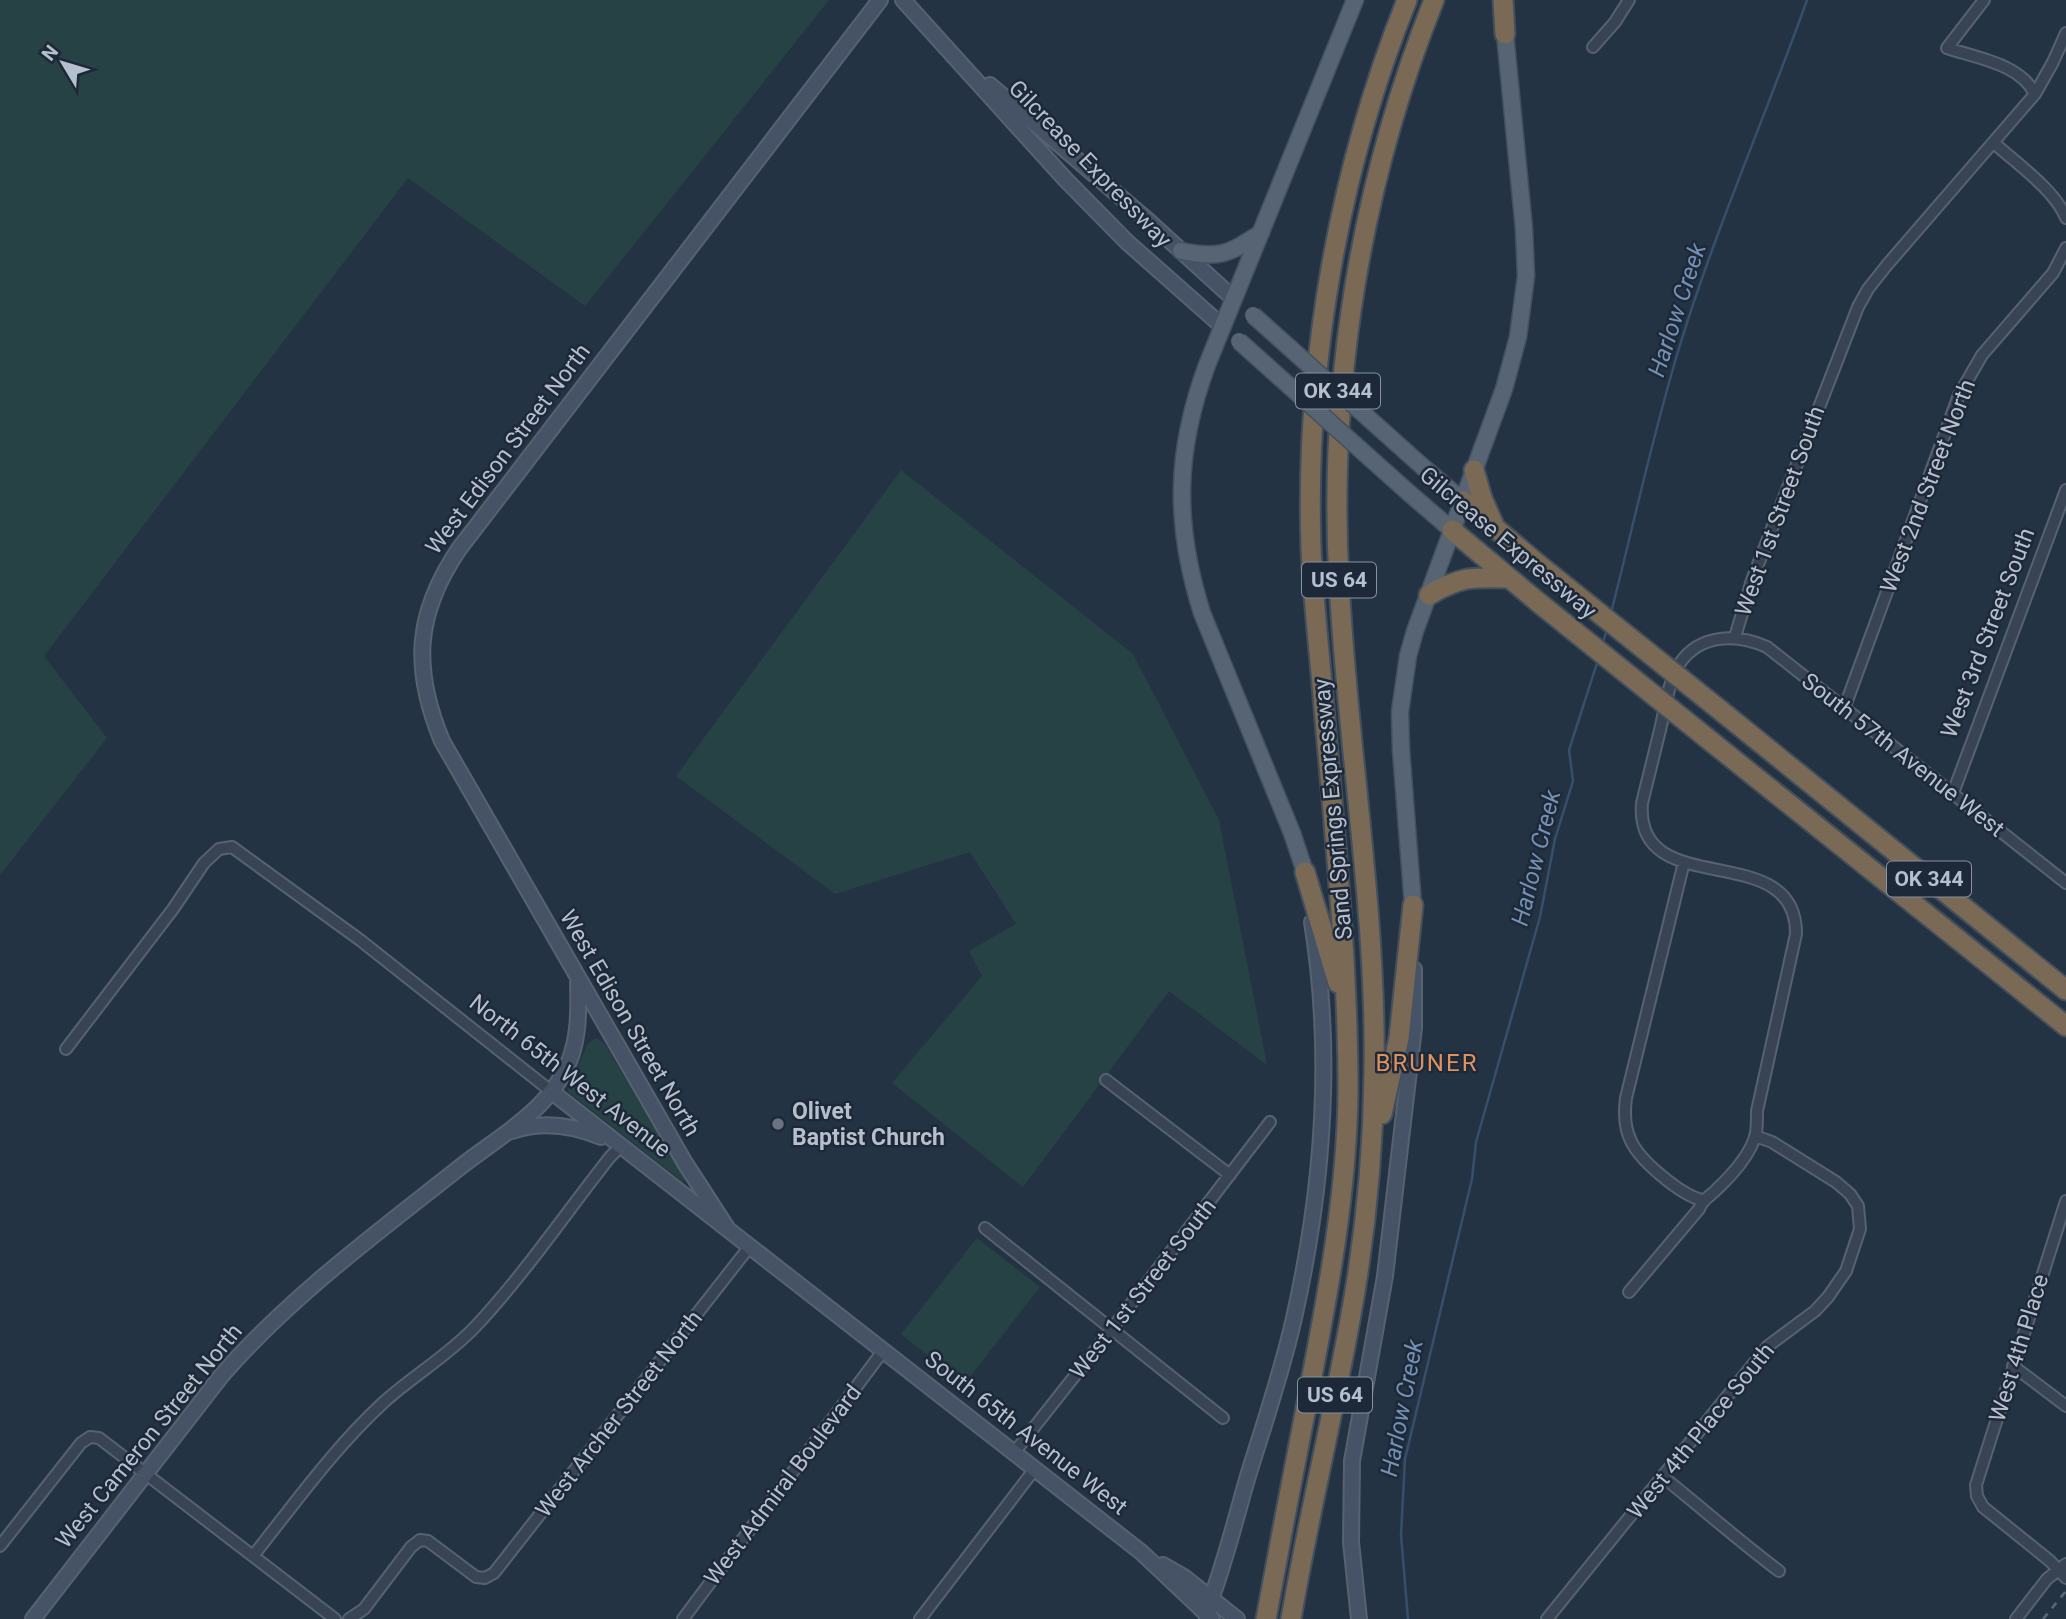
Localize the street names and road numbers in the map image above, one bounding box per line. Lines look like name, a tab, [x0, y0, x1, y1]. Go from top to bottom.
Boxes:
street label: Gilcrease Expressway	[1003, 75, 1177, 253]
street label: West Edison Street North	[420, 338, 596, 560]
road number: OK 344	[1296, 374, 1380, 408]
street label: West 2nd Street North	[1875, 376, 1981, 596]
street label: West 1st Street South	[1729, 402, 1831, 620]
street label: Gilcrease Expressway	[1414, 461, 1602, 625]
street label: West 3rd Street South	[1936, 524, 2040, 742]
road number: US 64	[1302, 562, 1376, 598]
street label: South 57th Avenue West	[1796, 668, 2010, 842]
street label: Sand Springs Expressway	[1308, 677, 1358, 941]
road number: OK 344	[1887, 862, 1971, 896]
street label: West Edison Street North	[554, 905, 706, 1141]
street label: North 65th West Avenue	[464, 989, 676, 1163]
street label: West 1st Street South	[1064, 1193, 1222, 1385]
street label: West 4th Place	[1984, 1271, 2054, 1425]
street label: West Archer Street North	[530, 1305, 708, 1523]
street label: West Cameron Street North	[50, 1318, 248, 1554]
street label: West 4th Place South	[1622, 1338, 1780, 1524]
street label: South 65th Avenue West	[919, 1346, 1133, 1520]
road number: US 64	[1298, 1378, 1372, 1412]
street label: West Admiral Boulevard	[699, 1379, 867, 1591]

